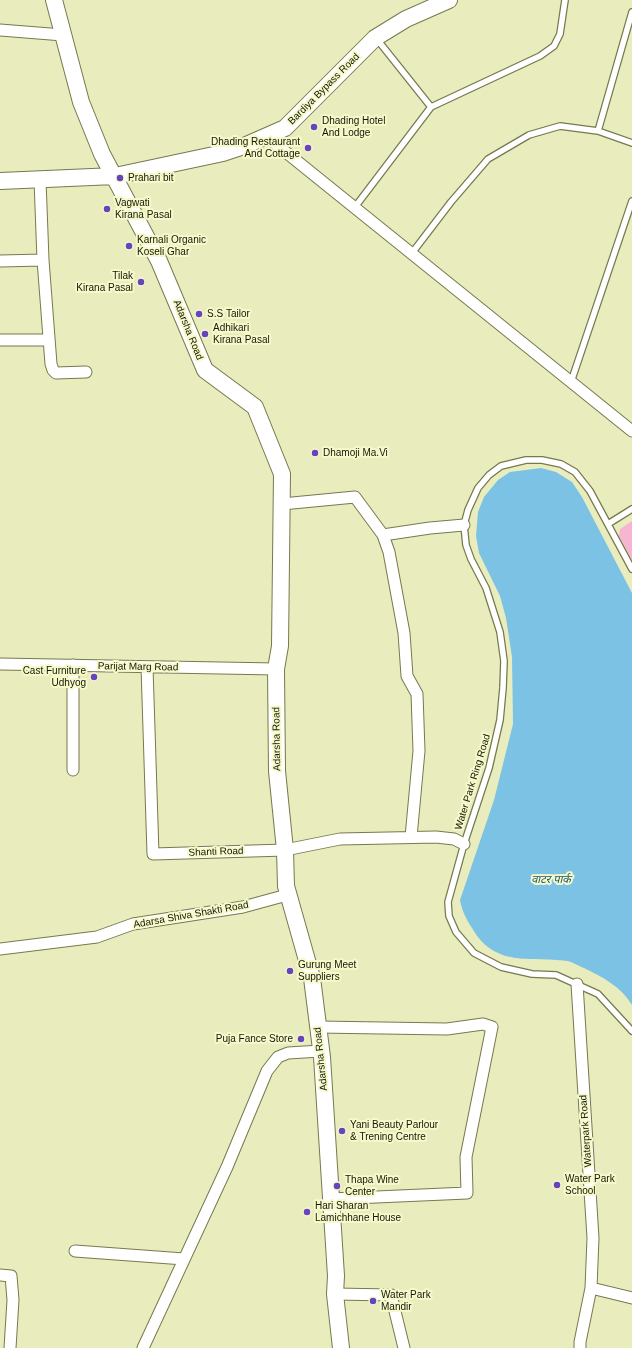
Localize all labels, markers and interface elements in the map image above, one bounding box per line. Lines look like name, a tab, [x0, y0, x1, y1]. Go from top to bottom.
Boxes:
street label: Bardiya Bypass Road	[286, 51, 362, 127]
place label: Dhading Hotel And Lodge	[322, 115, 385, 138]
marker: Dhading Hotel And Lodge	[309, 122, 319, 132]
place label: Dhading Restaurant And Cottage	[211, 136, 300, 160]
marker: Dhading Restaurant And Cottage	[303, 143, 313, 153]
place label: Prahari bit	[128, 172, 174, 184]
marker: Prahari bit	[115, 173, 125, 183]
place label: Vagwati Kirana Pasal	[115, 197, 172, 220]
marker: Vagwati Kirana Pasal	[102, 204, 112, 214]
place label: Karnali Organic Koseli Ghar	[137, 234, 206, 258]
marker: Karnali Organic Koseli Ghar	[124, 241, 134, 251]
place label: Tilak Kirana Pasal	[76, 270, 133, 294]
marker: Tilak Kirana Pasal	[136, 277, 146, 287]
street label: Adarsha Road	[170, 298, 206, 362]
place label: S.S Tailor	[207, 308, 250, 320]
marker: S.S Tailor	[194, 309, 204, 319]
place label: Adhikari Kirana Pasal	[213, 322, 270, 346]
marker: Adhikari Kirana Pasal	[200, 329, 210, 339]
place label: Dhamoji Ma.Vi	[323, 447, 388, 459]
marker: Dhamoji Ma.Vi	[310, 448, 320, 458]
street label: Parijat Marg Road	[98, 660, 178, 674]
place label: Cast Furniture Udhyog	[23, 665, 86, 688]
marker: Cast Furniture Udhyog	[89, 672, 99, 682]
street label: Adarsha Road	[270, 707, 284, 771]
street label: Water Park Ring Road	[453, 733, 493, 831]
street label: Shanti Road	[188, 845, 244, 859]
water label: वाटर पार्क	[531, 873, 571, 887]
street label: Adarsa Shiva Shakti Road	[132, 899, 250, 931]
place label: Gurung Meet Suppliers	[298, 959, 356, 982]
marker: Gurung Meet Suppliers	[285, 966, 295, 976]
street label: Adarsha Road	[312, 1027, 330, 1091]
place label: Puja Fance Store	[216, 1033, 293, 1045]
marker: Puja Fance Store	[296, 1034, 306, 1044]
street label: Waterpark Road	[577, 1094, 595, 1168]
place label: Yani Beauty Parlour & Trening Centre	[350, 1119, 438, 1142]
marker: Yani Beauty Parlour & Trening Centre	[337, 1126, 347, 1136]
place label: Water Park School	[565, 1173, 615, 1196]
place label: Thapa Wine Center	[345, 1174, 399, 1198]
marker: Water Park School	[552, 1180, 562, 1190]
marker: Thapa Wine Center	[332, 1181, 342, 1191]
place label: Hari Sharan Lamichhane House	[315, 1200, 401, 1224]
marker: Hari Sharan Lamichhane House	[302, 1207, 312, 1217]
place label: Water Park Mandir	[381, 1289, 431, 1312]
marker: Water Park Mandir	[368, 1296, 378, 1306]

